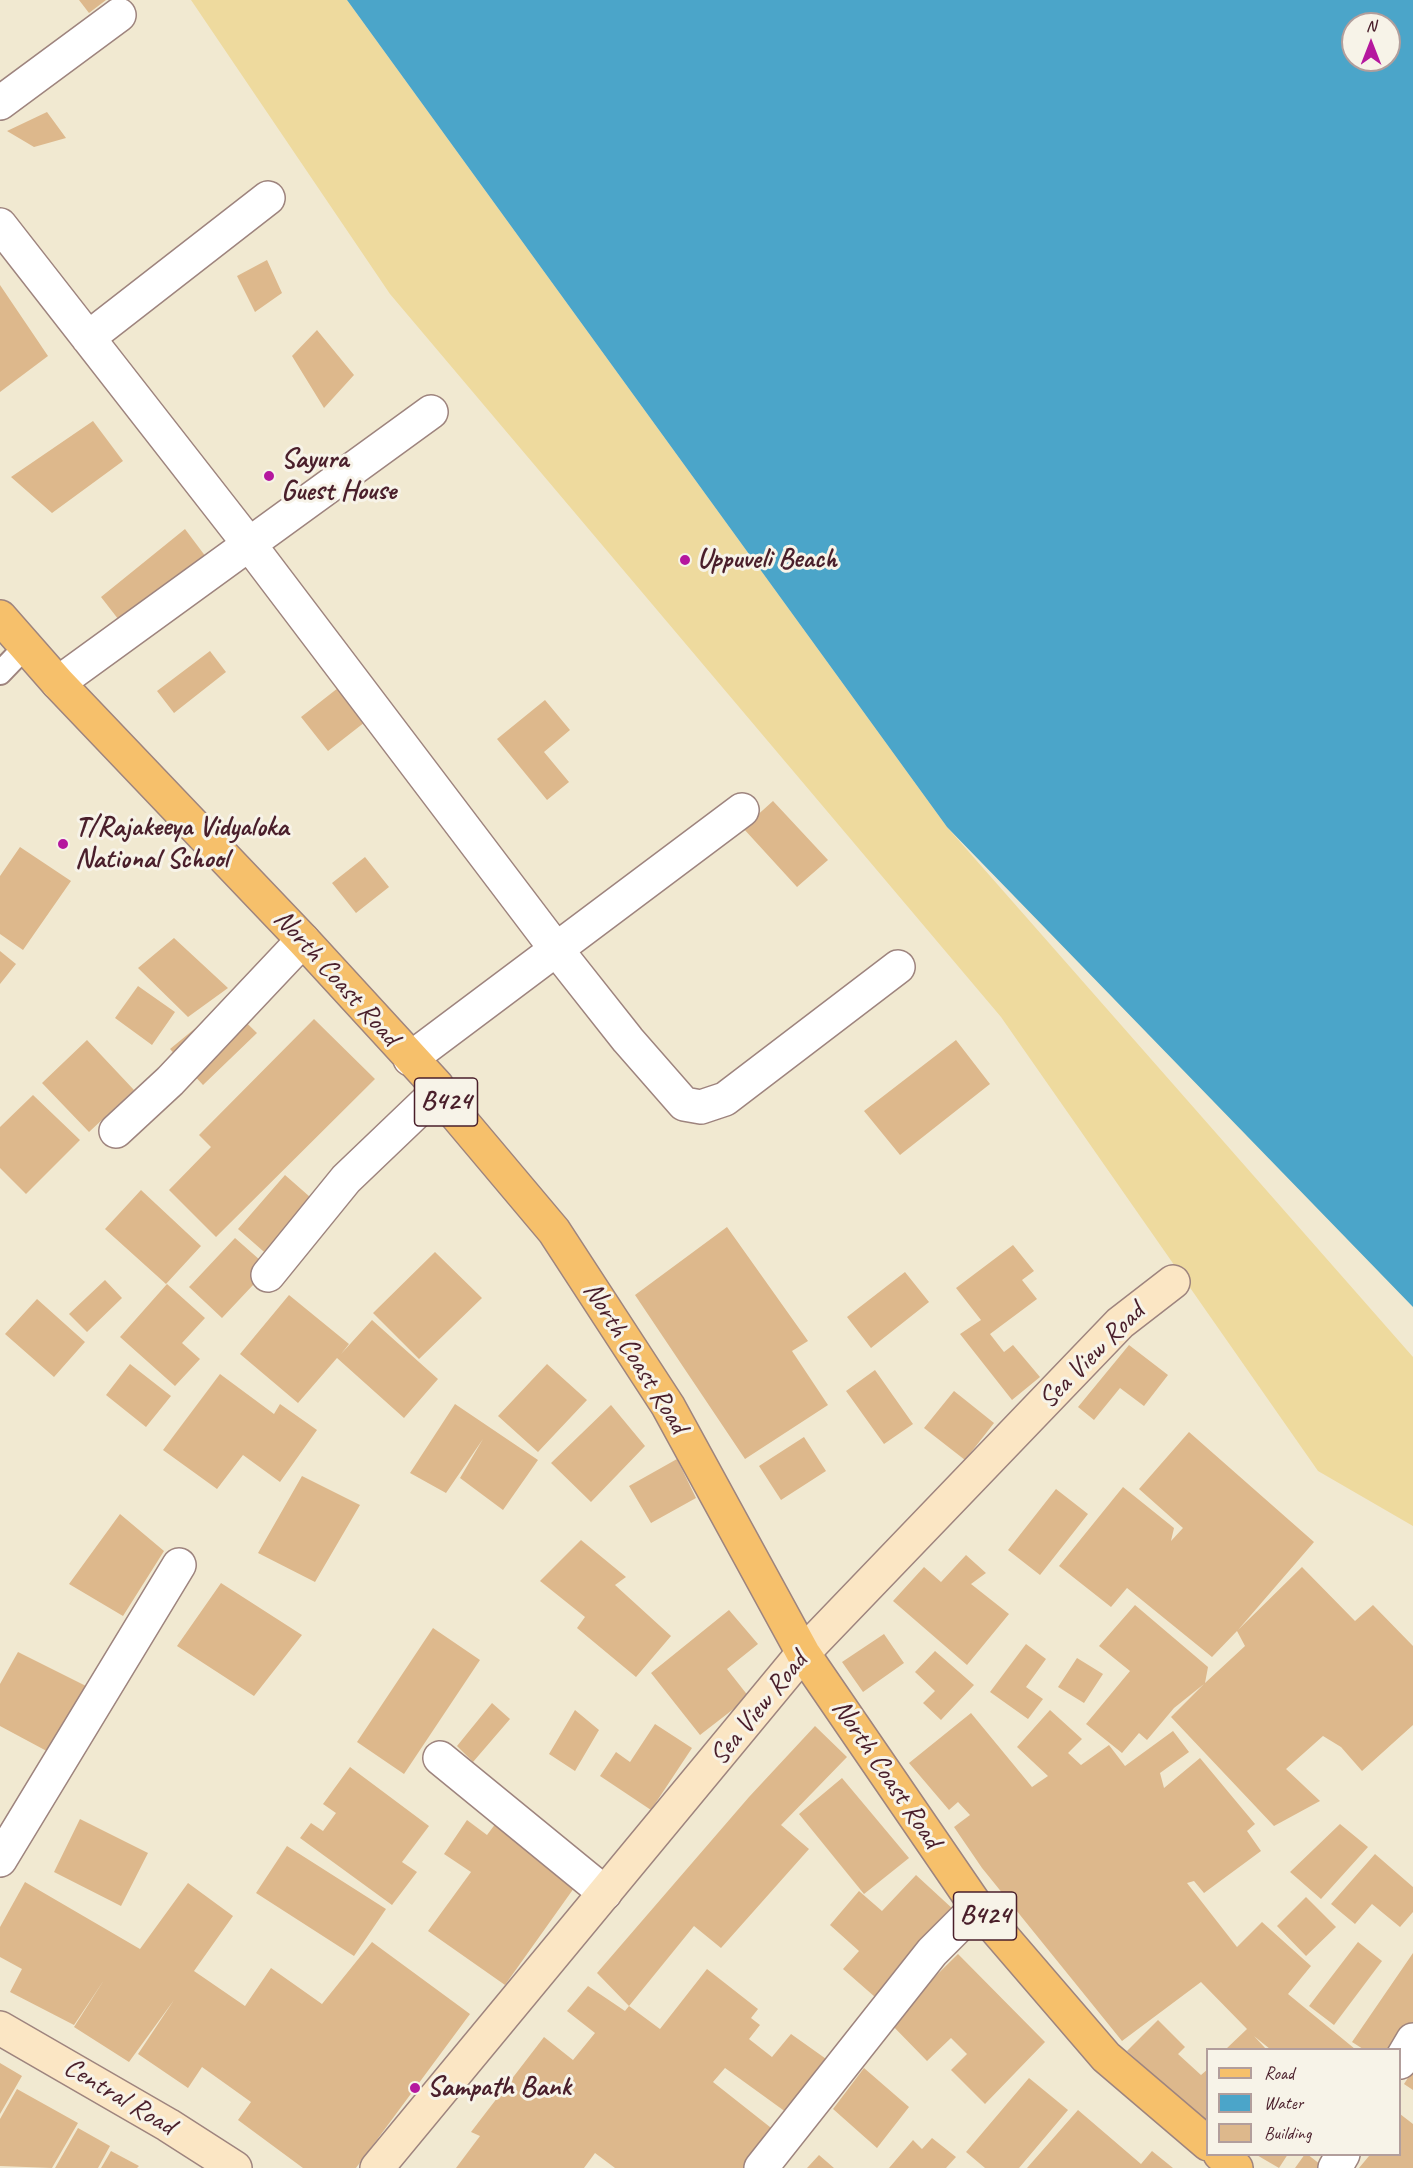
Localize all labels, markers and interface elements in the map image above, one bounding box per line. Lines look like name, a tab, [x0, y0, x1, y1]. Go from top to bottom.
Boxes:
north arrow	[1341, 12, 1401, 72]
text: N	[1366, 16, 1376, 36]
place label: Sayura Guest House	[281, 443, 396, 509]
marker: Sayura Guest House	[262, 469, 276, 483]
place label: Uppuveli Beach	[697, 543, 837, 577]
marker: Uppuveli Beach	[678, 553, 692, 567]
place label: T/Rajakeeya Vidyaloka National School	[75, 811, 288, 877]
marker: T/Rajakeeya Vidyaloka National School	[56, 837, 70, 851]
street label: North Coast Road	[266, 903, 406, 1053]
road number: B424	[414, 1078, 478, 1126]
street label: North Coast Road	[575, 1276, 695, 1440]
street label: Sea View Road	[1032, 1296, 1152, 1416]
street label: Sea View Road	[703, 1645, 815, 1773]
street label: North Coast Road	[824, 1693, 948, 1855]
road number: B424	[954, 1892, 1016, 1940]
legend	[1206, 2048, 1401, 2156]
street label: Central Road	[57, 2051, 181, 2143]
text: Road	[1264, 2062, 1294, 2084]
place label: Sampath Bank	[427, 2071, 571, 2105]
marker: Sampath Bank	[408, 2081, 422, 2095]
text: Water	[1264, 2092, 1303, 2114]
text: Building	[1264, 2122, 1311, 2144]

